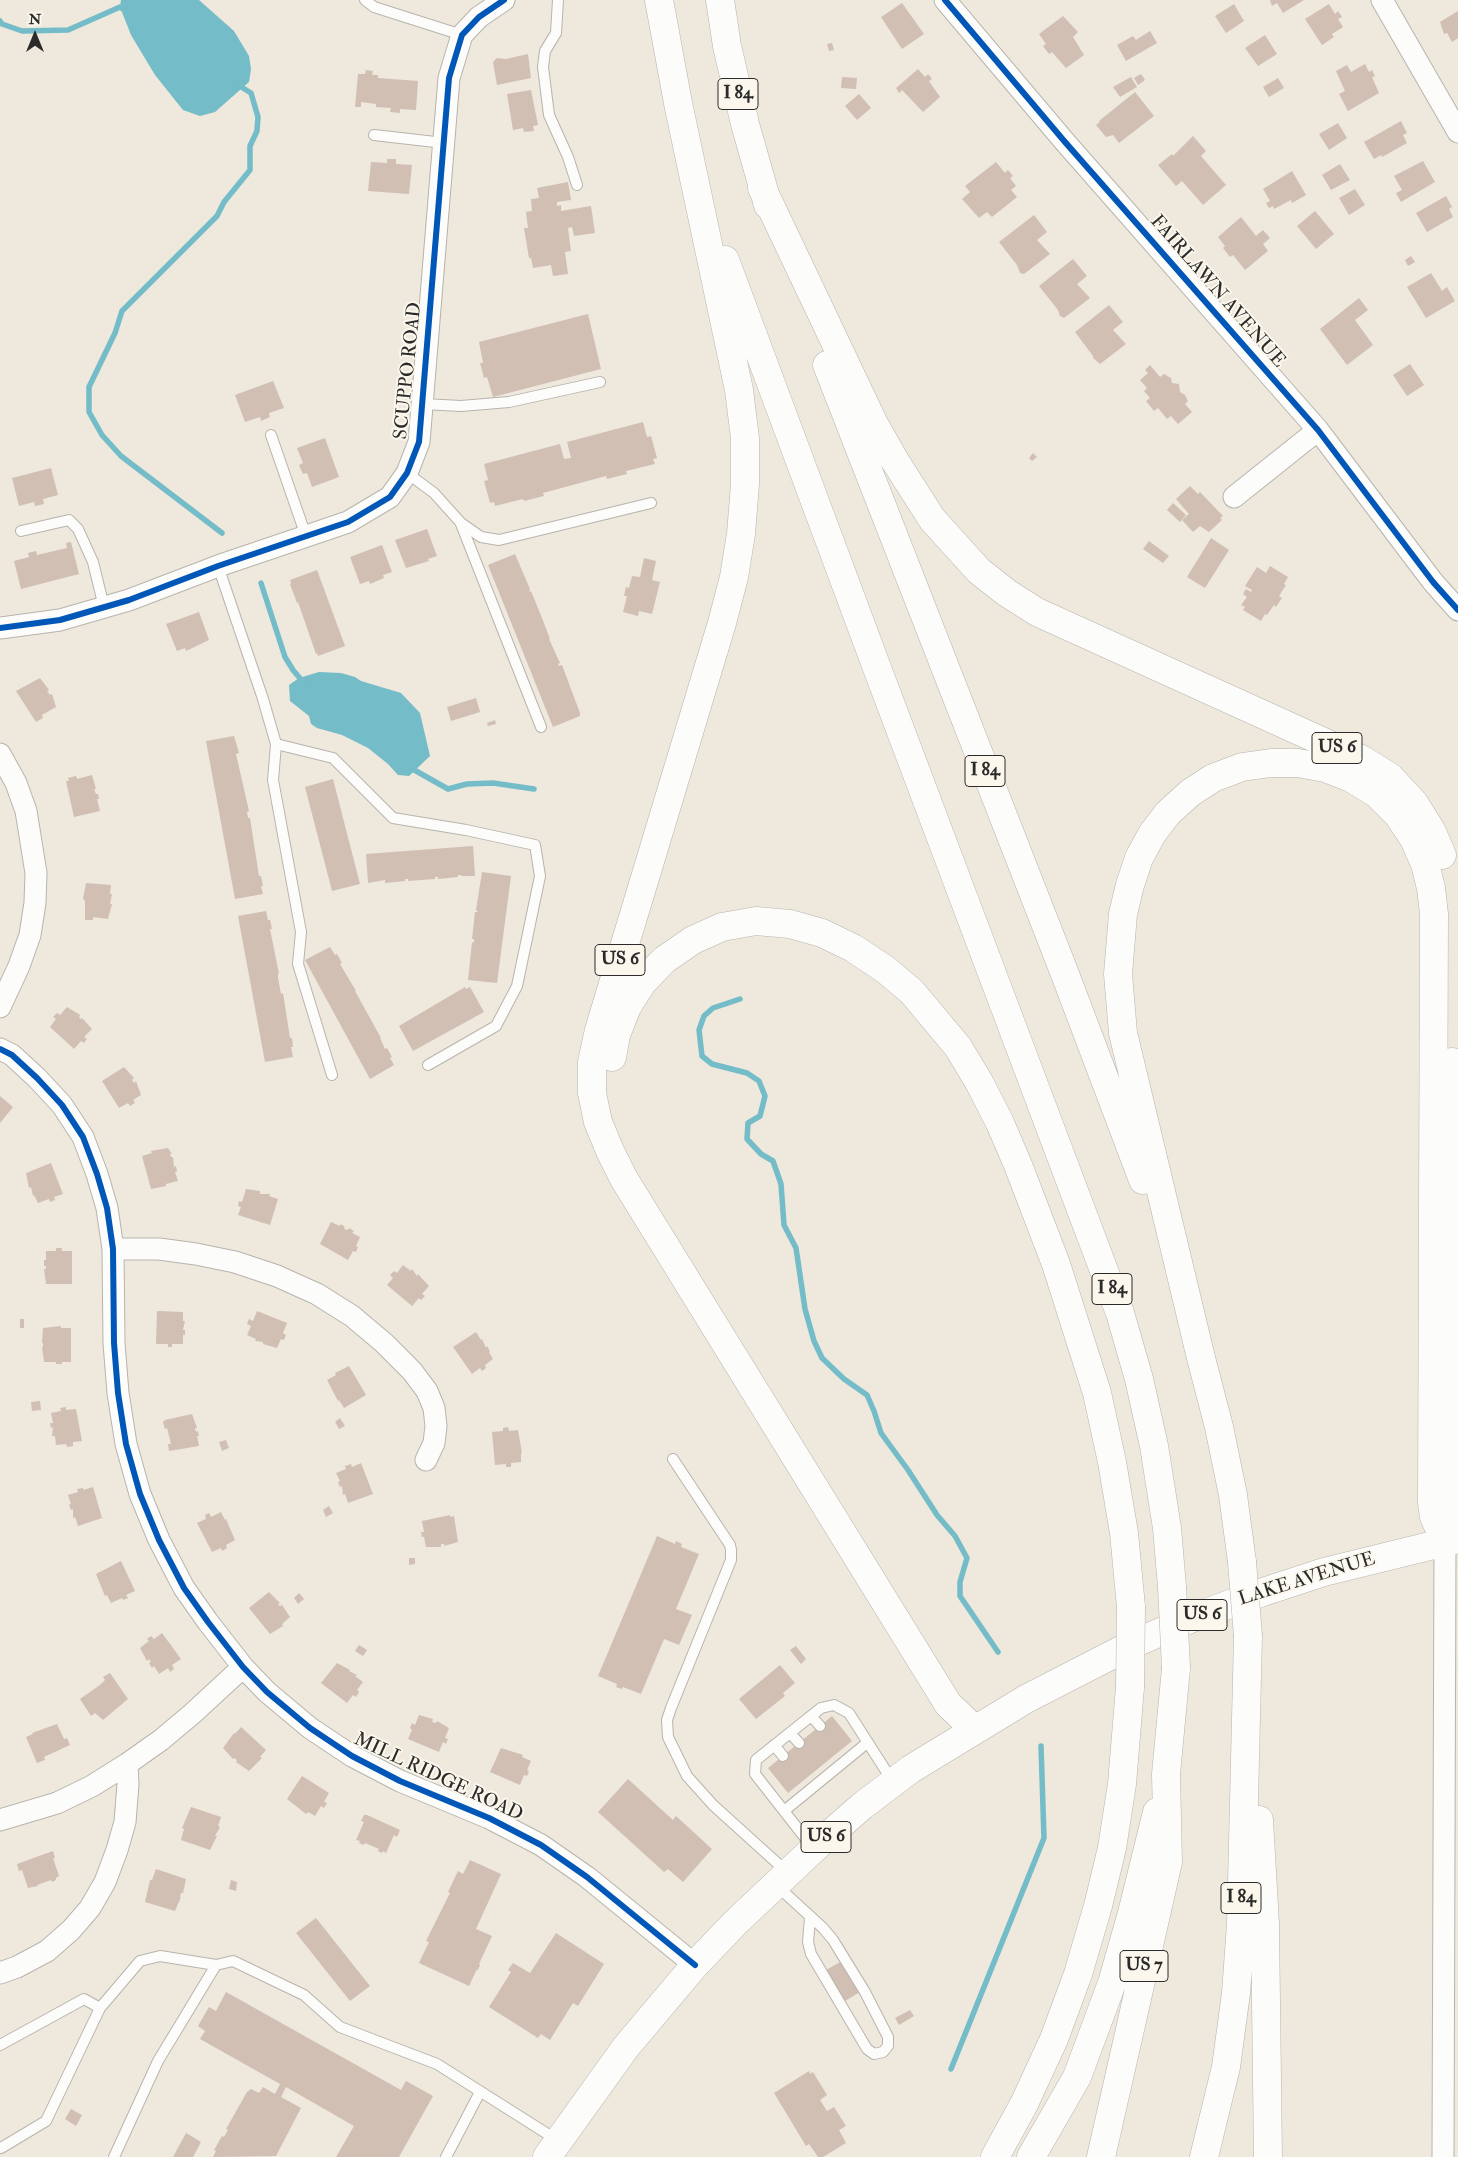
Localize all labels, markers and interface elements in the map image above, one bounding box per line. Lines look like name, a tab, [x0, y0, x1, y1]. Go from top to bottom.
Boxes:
north arrow	[10, 10, 60, 60]
text: N	[29, 11, 41, 28]
road number: I 84	[718, 78, 758, 110]
street label: FAIRLAWN AVENUE	[1145, 211, 1289, 373]
street label: SCUPPO ROAD	[390, 301, 428, 441]
road number: US 6	[1312, 732, 1362, 764]
road number: I 84	[965, 756, 1005, 786]
road number: US 6	[595, 944, 645, 976]
road number: I 84	[1092, 1274, 1132, 1305]
street label: LAKE AVENUE	[1236, 1548, 1378, 1612]
road number: US 6	[1177, 1600, 1227, 1630]
street label: MILL RIDGE ROAD	[350, 1729, 526, 1827]
road number: US 6	[801, 1821, 851, 1852]
road number: I 84	[1221, 1882, 1261, 1914]
road number: US 7	[1120, 1950, 1168, 1982]

